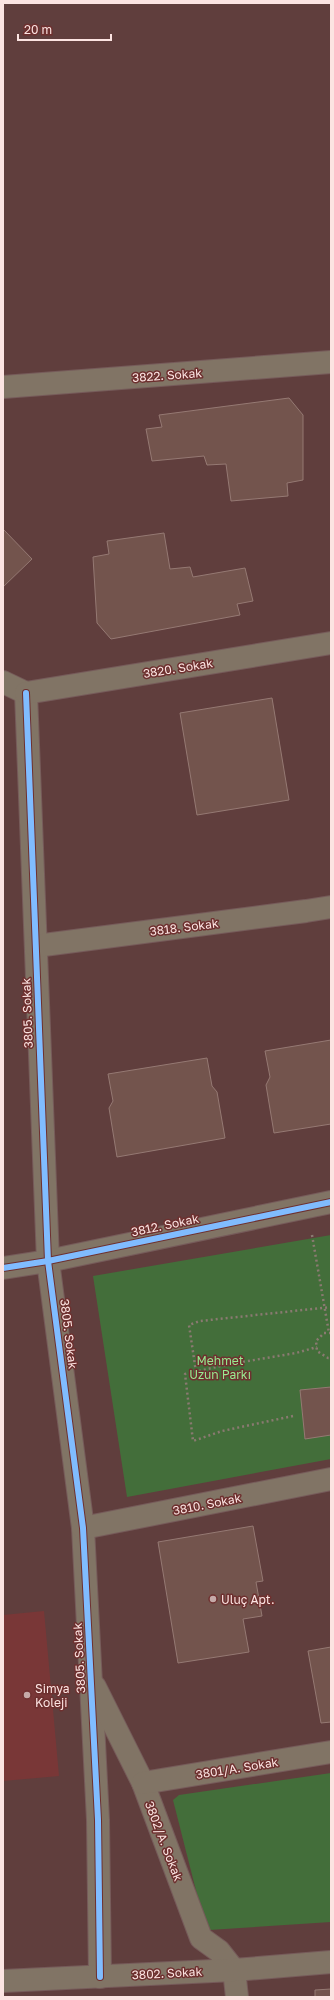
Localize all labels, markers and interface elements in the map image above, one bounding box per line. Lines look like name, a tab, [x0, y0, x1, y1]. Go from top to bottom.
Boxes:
scale bar	[18, 16, 111, 42]
text: 20 m	[24, 22, 52, 37]
street label: 3822. Sokak	[132, 365, 203, 385]
street label: 3820. Sokak	[142, 655, 214, 681]
street label: 3818. Sokak	[149, 915, 219, 939]
street label: 3805. Sokak	[18, 977, 36, 1048]
street label: 3812. Sokak	[130, 1210, 200, 1239]
street label: 3805. Sokak	[57, 1298, 81, 1370]
park label: Mehmet Uzun Parkı	[189, 1353, 251, 1382]
street label: 3810. Sokak	[172, 1490, 243, 1518]
place label: Uluç Apt.	[221, 1592, 275, 1607]
marker: Uluç Apt.	[208, 1594, 218, 1604]
street label: 3805. Sokak	[70, 1622, 88, 1694]
place label: Simya Koleji	[35, 1681, 69, 1710]
marker: Simya Koleji	[22, 1690, 32, 1700]
street label: 3801/A. Sokak	[195, 1754, 279, 1782]
street label: 3802/A. Sokak	[142, 1799, 186, 1883]
street label: 3802. Sokak	[131, 1964, 203, 1982]

